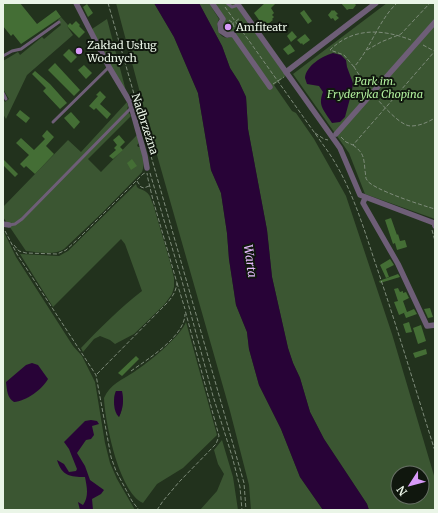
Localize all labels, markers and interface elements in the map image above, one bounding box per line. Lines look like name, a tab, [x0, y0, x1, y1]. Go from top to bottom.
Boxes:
place label: Amfiteatr	[235, 20, 287, 34]
marker: Amfiteatr	[223, 22, 233, 32]
place label: Zakład Usług Wodnych	[86, 38, 157, 65]
marker: Zakład Usług Wodnych	[74, 46, 84, 56]
park label: Park im. Fryderyka Chopina	[326, 74, 423, 101]
street label: Nadbrzeżna	[129, 92, 161, 156]
water label: Warta	[241, 243, 260, 279]
north arrow	[390, 465, 430, 505]
text: N	[394, 483, 410, 499]

